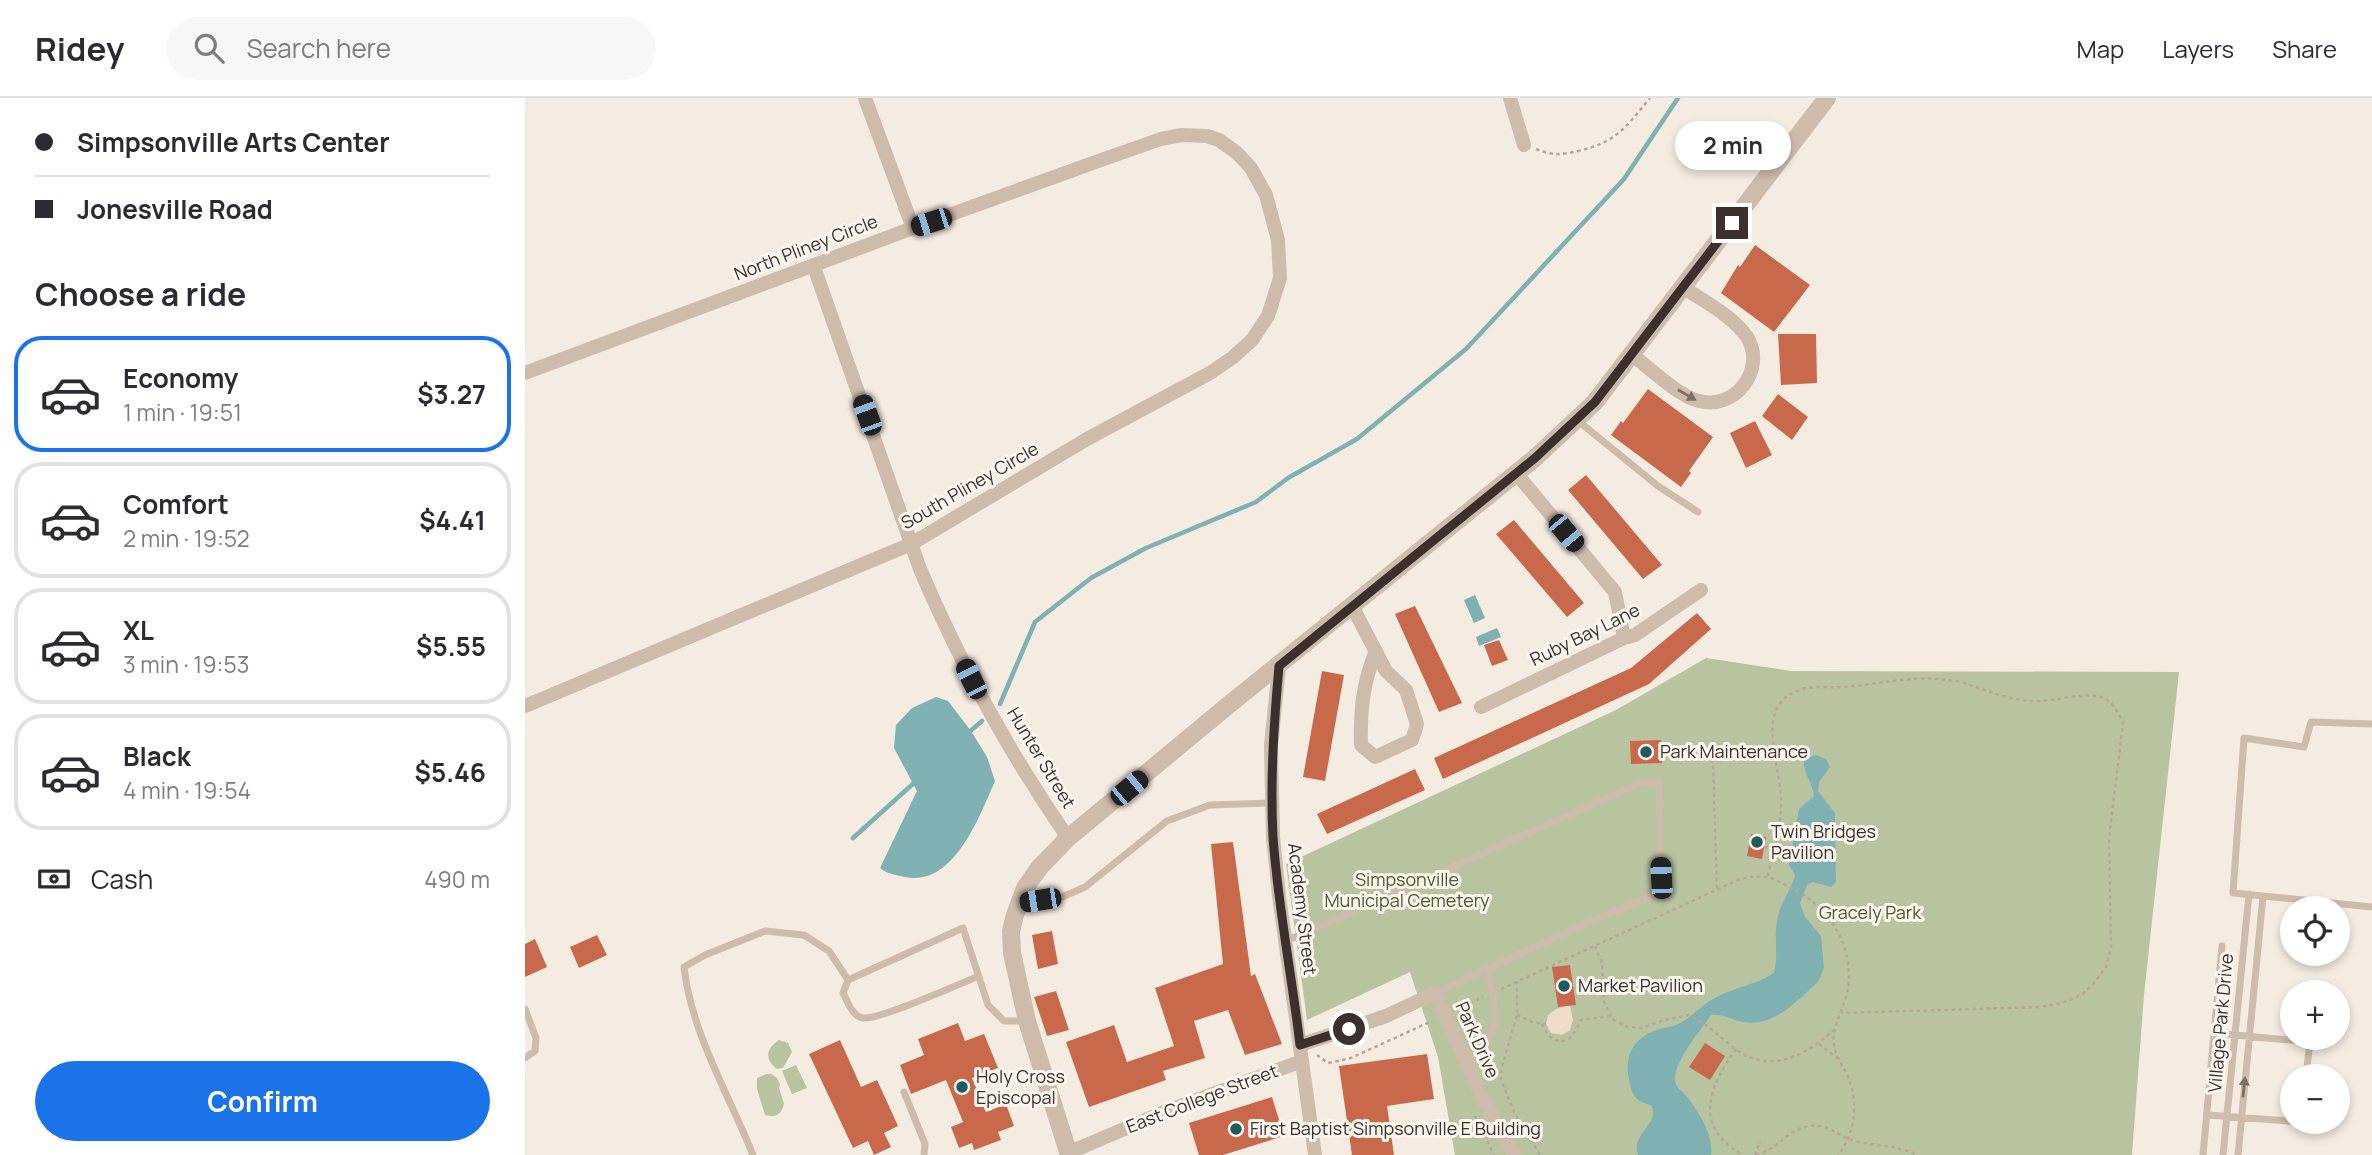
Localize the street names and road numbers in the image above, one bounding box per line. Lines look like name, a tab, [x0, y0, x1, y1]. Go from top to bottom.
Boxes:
street label: North Pliney Circle	[730, 209, 881, 286]
street label: South Pliney Circle	[896, 436, 1043, 534]
street label: Ruby Bay Lane	[1526, 597, 1643, 671]
street label: Hunter Street	[1002, 702, 1082, 813]
street label: Academy Street	[1283, 841, 1323, 976]
street label: Village Park Drive	[2202, 952, 2238, 1093]
street label: Park Drive	[1450, 997, 1505, 1082]
street label: East College Street	[1122, 1058, 1281, 1138]

